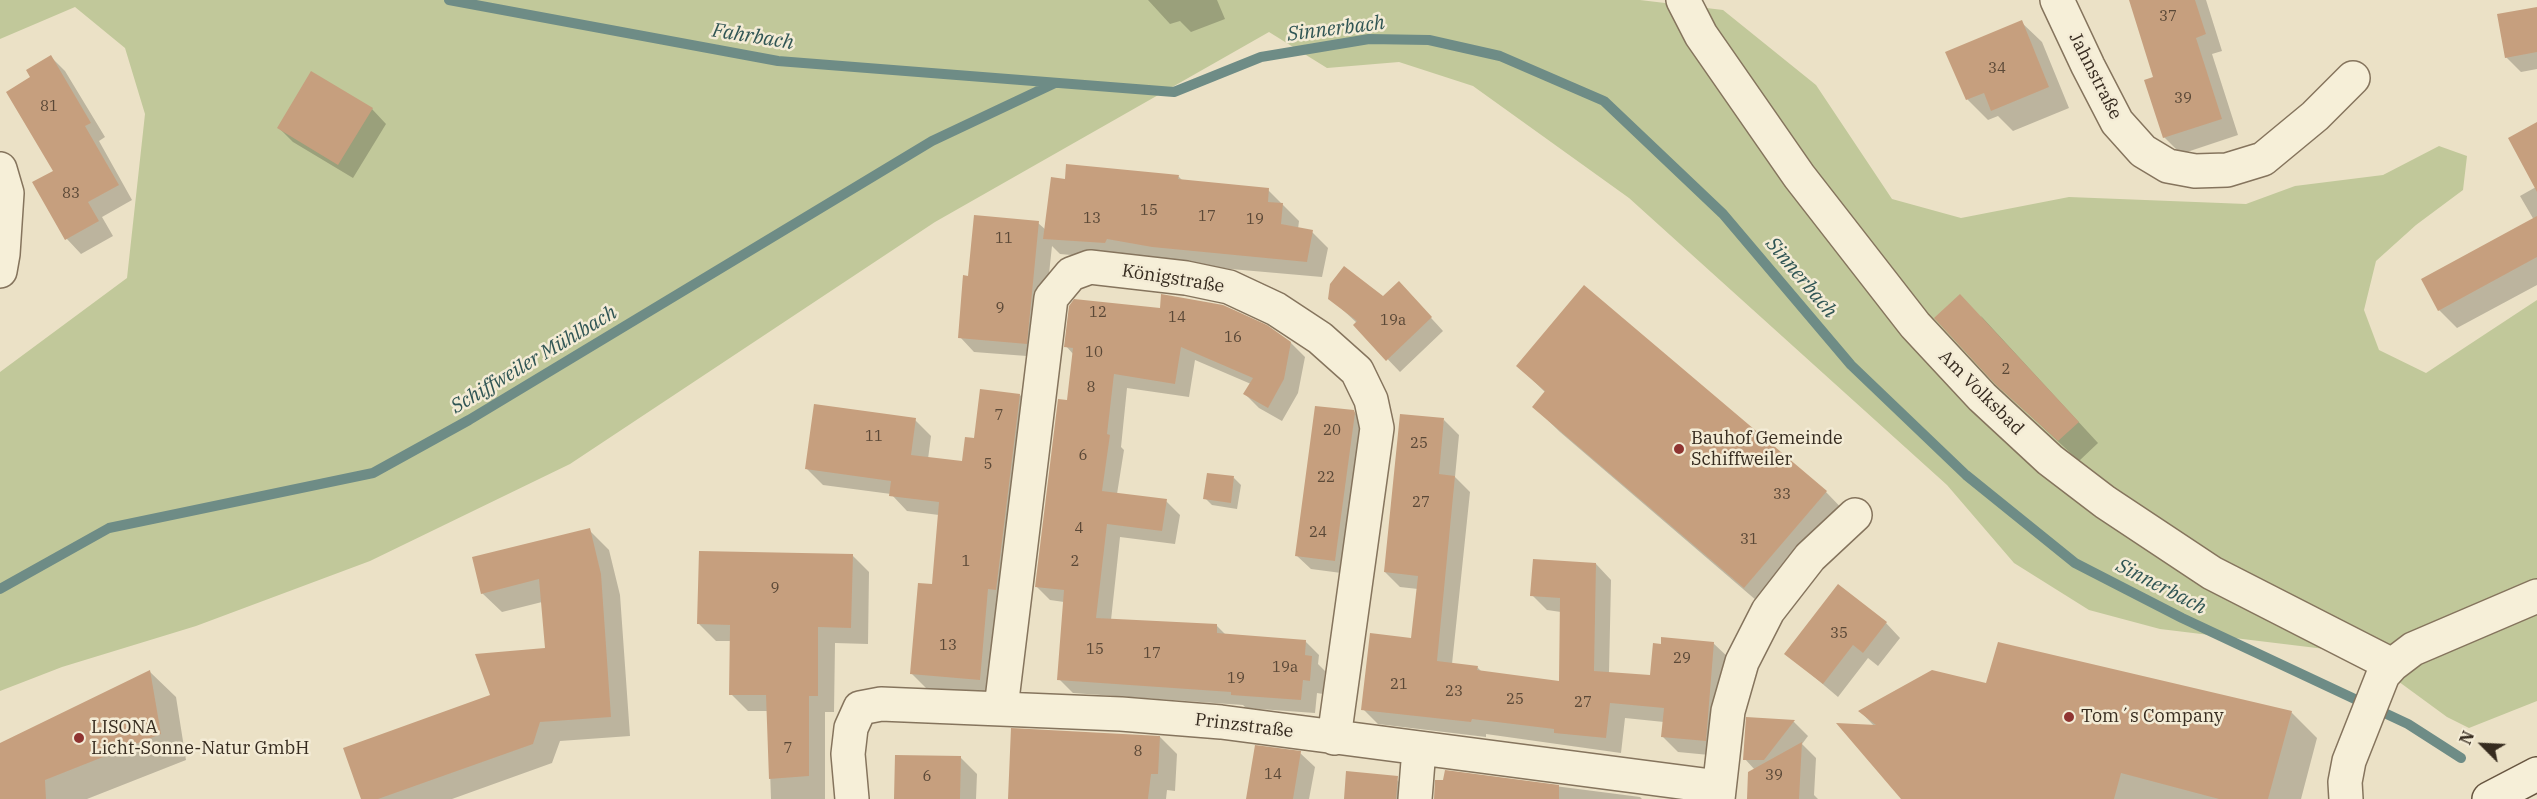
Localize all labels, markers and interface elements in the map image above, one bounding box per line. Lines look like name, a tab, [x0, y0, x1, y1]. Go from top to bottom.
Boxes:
house number: 37	[2159, 8, 2177, 26]
water label: Sinnerbach	[1286, 11, 1386, 47]
water label: Fahrbach	[711, 19, 795, 55]
street label: Jahnstraße	[2064, 29, 2126, 123]
house number: 34	[1988, 60, 2006, 78]
house number: 39	[2174, 90, 2192, 108]
house number: 81	[40, 98, 58, 116]
house number: 83	[62, 185, 80, 203]
house number: 15	[1140, 202, 1158, 220]
house number: 17	[1198, 208, 1216, 226]
house number: 13	[1083, 210, 1101, 228]
house number: 19	[1246, 211, 1264, 229]
house number: 11	[995, 230, 1013, 248]
water label: Sinnerbach	[1760, 233, 1842, 323]
street label: Königstraße	[1120, 260, 1226, 298]
house number: 9	[996, 300, 1004, 318]
water label: Schiffweiler Mühlbach	[447, 301, 621, 419]
house number: 12	[1089, 304, 1107, 322]
house number: 14	[1168, 309, 1186, 327]
house number: 19a	[1380, 312, 1406, 330]
house number: 16	[1224, 329, 1242, 347]
house number: 10	[1085, 344, 1103, 362]
street label: Am Volksbad	[1934, 346, 2028, 440]
house number: 2	[2002, 361, 2010, 379]
house number: 8	[1087, 379, 1095, 397]
house number: 7	[995, 407, 1003, 425]
house number: 20	[1323, 422, 1341, 440]
house number: 11	[865, 428, 883, 446]
place label: Bauhof Gemeinde Schiffweiler	[1691, 428, 1843, 470]
house number: 25	[1410, 435, 1428, 453]
marker: Bauhof Gemeinde Schiffweiler	[1672, 442, 1686, 456]
house number: 6	[1079, 447, 1087, 465]
house number: 5	[984, 456, 992, 474]
house number: 22	[1317, 469, 1335, 487]
house number: 33	[1773, 486, 1791, 504]
house number: 27	[1412, 494, 1430, 512]
house number: 4	[1075, 520, 1083, 538]
house number: 24	[1309, 524, 1327, 542]
house number: 31	[1740, 531, 1758, 549]
house number: 1	[962, 553, 970, 571]
house number: 2	[1071, 553, 1079, 571]
water label: Sinnerbach	[2112, 554, 2210, 620]
house number: 9	[771, 580, 779, 598]
house number: 35	[1830, 625, 1848, 643]
house number: 13	[939, 637, 957, 655]
house number: 15	[1086, 641, 1104, 659]
house number: 17	[1143, 645, 1161, 663]
house number: 29	[1673, 650, 1691, 668]
house number: 19a	[1272, 659, 1298, 677]
house number: 19	[1227, 670, 1245, 688]
house number: 21	[1390, 676, 1408, 694]
house number: 23	[1445, 683, 1463, 701]
house number: 25	[1506, 691, 1524, 709]
house number: 27	[1574, 694, 1592, 712]
place label: Tom´s Company	[2081, 706, 2224, 728]
street label: Prinzstraße	[1193, 709, 1295, 743]
marker: Tom´s Company	[2062, 710, 2076, 724]
north arrow	[2453, 715, 2513, 775]
place label: LISONA Licht-Sonne-Natur GmbH	[91, 717, 310, 760]
text: N	[2455, 728, 2478, 748]
marker: LISONA Licht-Sonne-Natur GmbH	[72, 731, 86, 745]
house number: 7	[784, 740, 792, 758]
house number: 8	[1134, 743, 1142, 761]
house number: 14	[1264, 766, 1282, 784]
house number: 39	[1765, 767, 1783, 785]
house number: 6	[923, 768, 931, 786]

